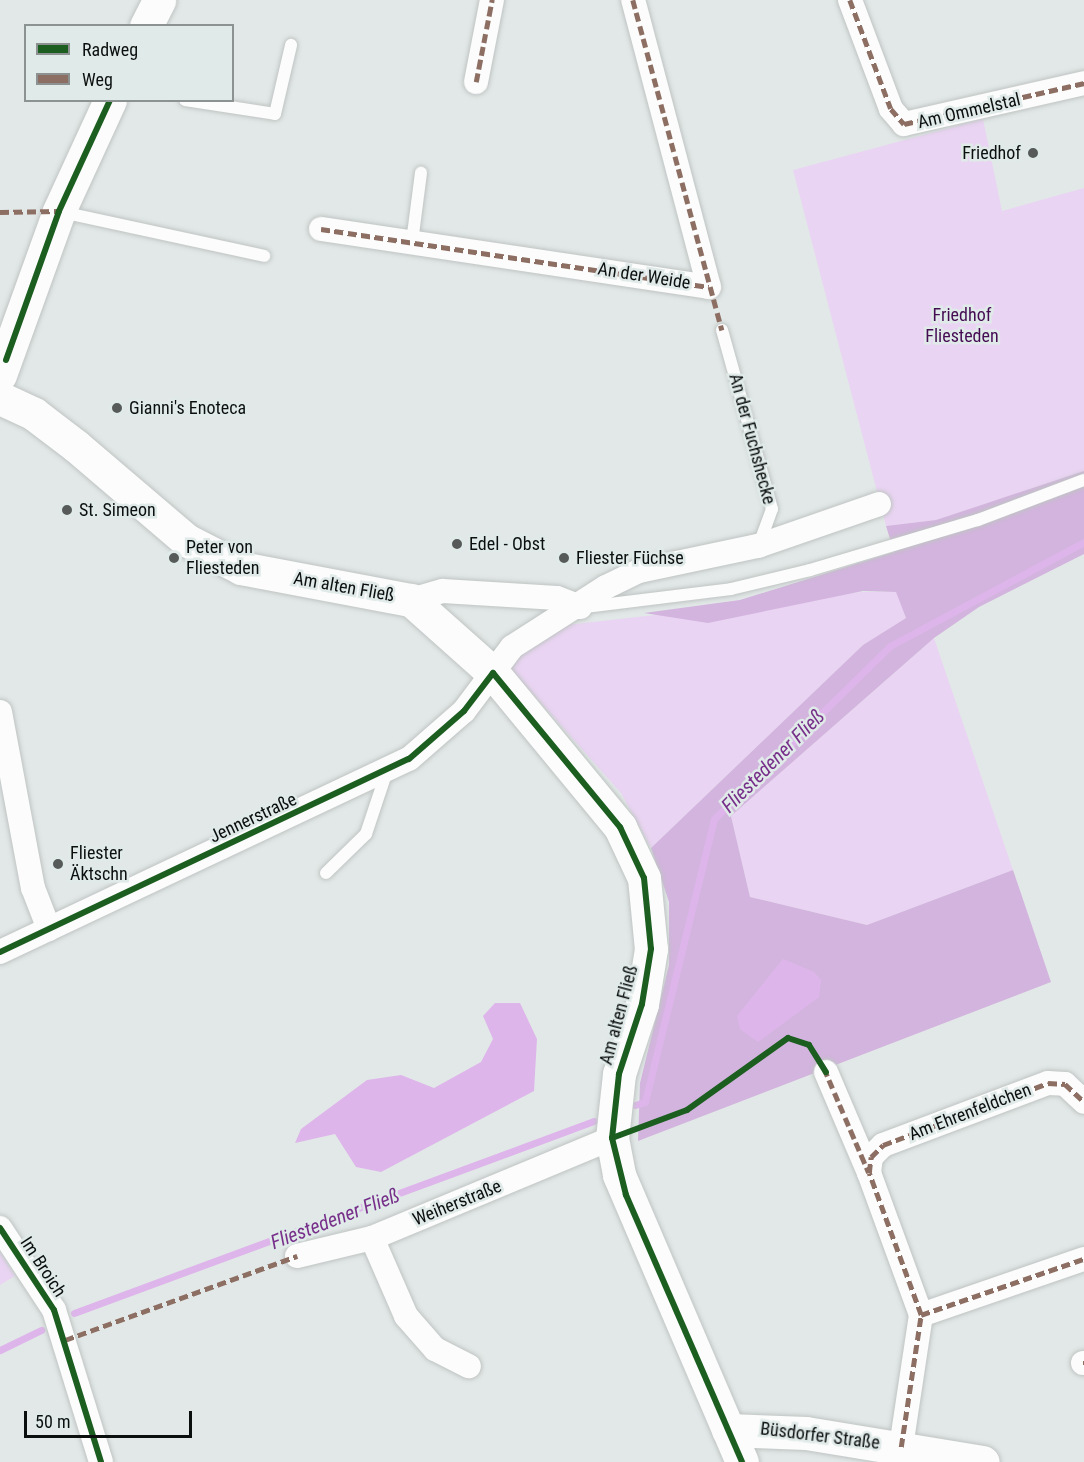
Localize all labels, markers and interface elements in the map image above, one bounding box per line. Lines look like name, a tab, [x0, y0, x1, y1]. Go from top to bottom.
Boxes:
legend	[24, 24, 234, 102]
text: Radweg	[82, 39, 138, 60]
text: Weg	[82, 69, 113, 90]
street label: Am Ommelstal	[915, 89, 1023, 133]
place label: Friedhof	[962, 142, 1021, 164]
marker: Friedhof	[1026, 146, 1040, 160]
street label: An der Weide	[596, 258, 692, 294]
park label: Friedhof Fliesteden	[925, 305, 999, 348]
street label: An der Fuchshecke	[724, 371, 780, 507]
place label: Gianni's Enoteca	[129, 397, 246, 419]
marker: Gianni's Enoteca	[110, 401, 124, 415]
place label: St. Simeon	[79, 499, 156, 521]
marker: St. Simeon	[60, 503, 74, 517]
place label: Edel - Obst	[469, 533, 545, 555]
place label: Peter von Fliesteden	[186, 537, 259, 580]
marker: Edel - Obst	[450, 537, 464, 551]
place label: Fliester Füchse	[576, 547, 684, 569]
marker: Peter von Fliesteden	[167, 551, 181, 565]
marker: Fliester Füchse	[557, 551, 571, 565]
street label: Am alten Fließ	[292, 567, 396, 607]
water label: Fliestedener Fließ	[716, 704, 830, 818]
street label: Jennerstraße	[206, 788, 300, 848]
place label: Fliester Äktschn	[70, 843, 128, 886]
marker: Fliester Äktschn	[51, 857, 65, 871]
street label: Am alten Fließ	[595, 963, 643, 1067]
street label: Am Ehrenfeldchen	[906, 1079, 1034, 1145]
street label: Weiherstraße	[409, 1175, 505, 1231]
water label: Fliestedener Fließ	[267, 1183, 403, 1255]
street label: Im Broich	[16, 1233, 70, 1301]
scale bar	[27, 1399, 195, 1437]
text: 50 m	[35, 1411, 70, 1432]
street label: Büsdorfer Straße	[759, 1418, 881, 1454]

